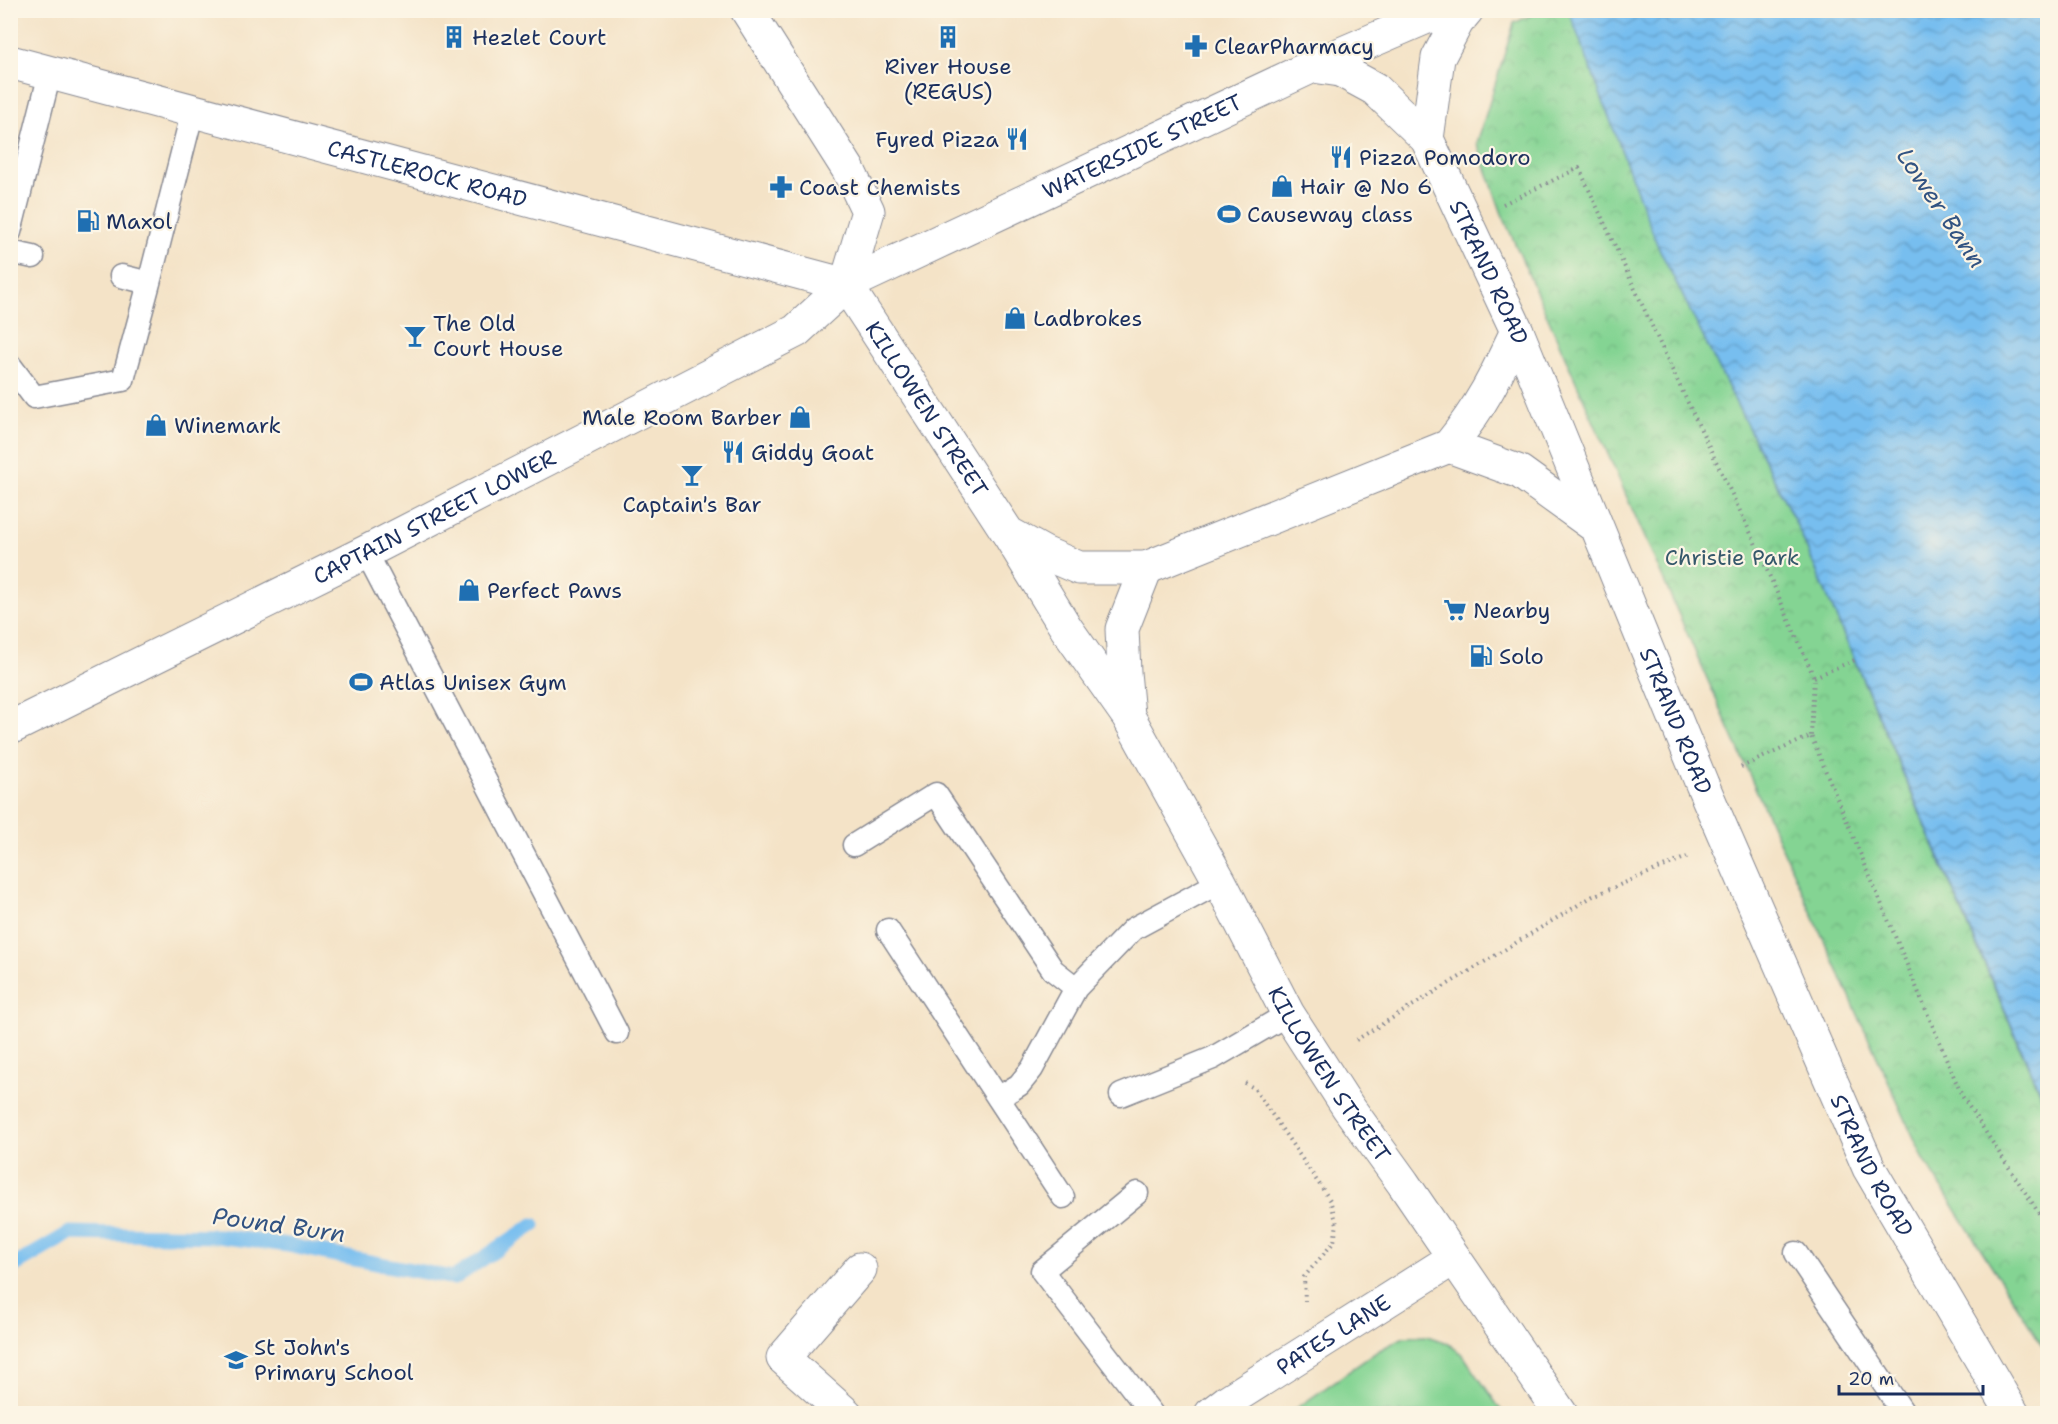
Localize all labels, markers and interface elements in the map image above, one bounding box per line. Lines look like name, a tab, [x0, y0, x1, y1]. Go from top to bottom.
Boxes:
place label: Hezlet Court	[472, 23, 607, 52]
building icon: Hezlet Court	[441, 24, 467, 50]
building icon: River House (REGUS)	[935, 24, 961, 50]
place label: ClearPharmacy	[1214, 32, 1374, 61]
pharmacy icon: ClearPharmacy	[1183, 33, 1209, 59]
place label: River House (REGUS)	[884, 52, 1012, 106]
street label: WATERSIDE STREET	[1038, 87, 1247, 205]
place label: Fyred Pizza	[875, 125, 999, 154]
restaurant icon: Fyred Pizza	[1004, 126, 1030, 152]
street label: CASTLEROCK ROAD	[324, 133, 530, 214]
water label: Lower Bann	[1889, 141, 1993, 275]
place label: Pizza Pomodoro	[1359, 143, 1530, 172]
restaurant icon: Pizza Pomodoro	[1328, 144, 1354, 170]
place label: Hair @ No 6	[1300, 172, 1432, 201]
place label: Coast Chemists	[799, 173, 961, 202]
shop icon: Hair @ No 6	[1269, 173, 1295, 199]
pharmacy icon: Coast Chemists	[768, 174, 794, 200]
street label: STRAND ROAD	[1443, 195, 1535, 348]
place label: Causeway class	[1247, 200, 1413, 229]
sports icon: Causeway class	[1216, 201, 1242, 227]
place label: Maxol	[106, 207, 172, 236]
fuel station icon: Maxol	[75, 208, 101, 234]
place label: Ladbrokes	[1033, 304, 1142, 333]
shop icon: Ladbrokes	[1002, 305, 1028, 331]
place label: The Old Court House	[433, 309, 563, 363]
street label: KILLOWEN STREET	[859, 316, 995, 503]
bar icon: The Old Court House	[402, 323, 428, 349]
place label: Male Room Barber	[582, 403, 782, 432]
shop icon: Male Room Barber	[787, 404, 813, 430]
place label: Winemark	[174, 411, 281, 440]
shop icon: Winemark	[143, 412, 169, 438]
place label: Giddy Goat	[751, 438, 874, 467]
restaurant icon: Giddy Goat	[720, 439, 746, 465]
street label: CAPTAIN STREET LOWER	[308, 442, 561, 591]
bar icon: Captain's Bar	[679, 462, 705, 488]
place label: Captain's Bar	[622, 490, 762, 519]
park label: Christie Park	[1665, 543, 1799, 572]
place label: Perfect Paws	[487, 576, 622, 605]
shop icon: Perfect Paws	[456, 577, 482, 603]
place label: Nearby	[1473, 596, 1550, 625]
supermarket icon: Nearby	[1442, 597, 1468, 623]
place label: Solo	[1499, 642, 1544, 671]
fuel station icon: Solo	[1468, 643, 1494, 669]
street label: STRAND ROAD	[1633, 643, 1719, 799]
place label: Atlas Unisex Gym	[379, 668, 567, 697]
sports icon: Atlas Unisex Gym	[348, 669, 374, 695]
street label: KILLOWEN STREET	[1262, 981, 1398, 1168]
street label: STRAND ROAD	[1824, 1090, 1920, 1242]
water label: Pound Burn	[211, 1200, 347, 1250]
street label: PATES LANE	[1271, 1287, 1396, 1381]
place label: St John's Primary School	[254, 1333, 414, 1387]
school or university icon: St John's Primary School	[223, 1347, 249, 1373]
scale bar	[1839, 1358, 1983, 1396]
text: 20 m	[1848, 1367, 1894, 1391]

